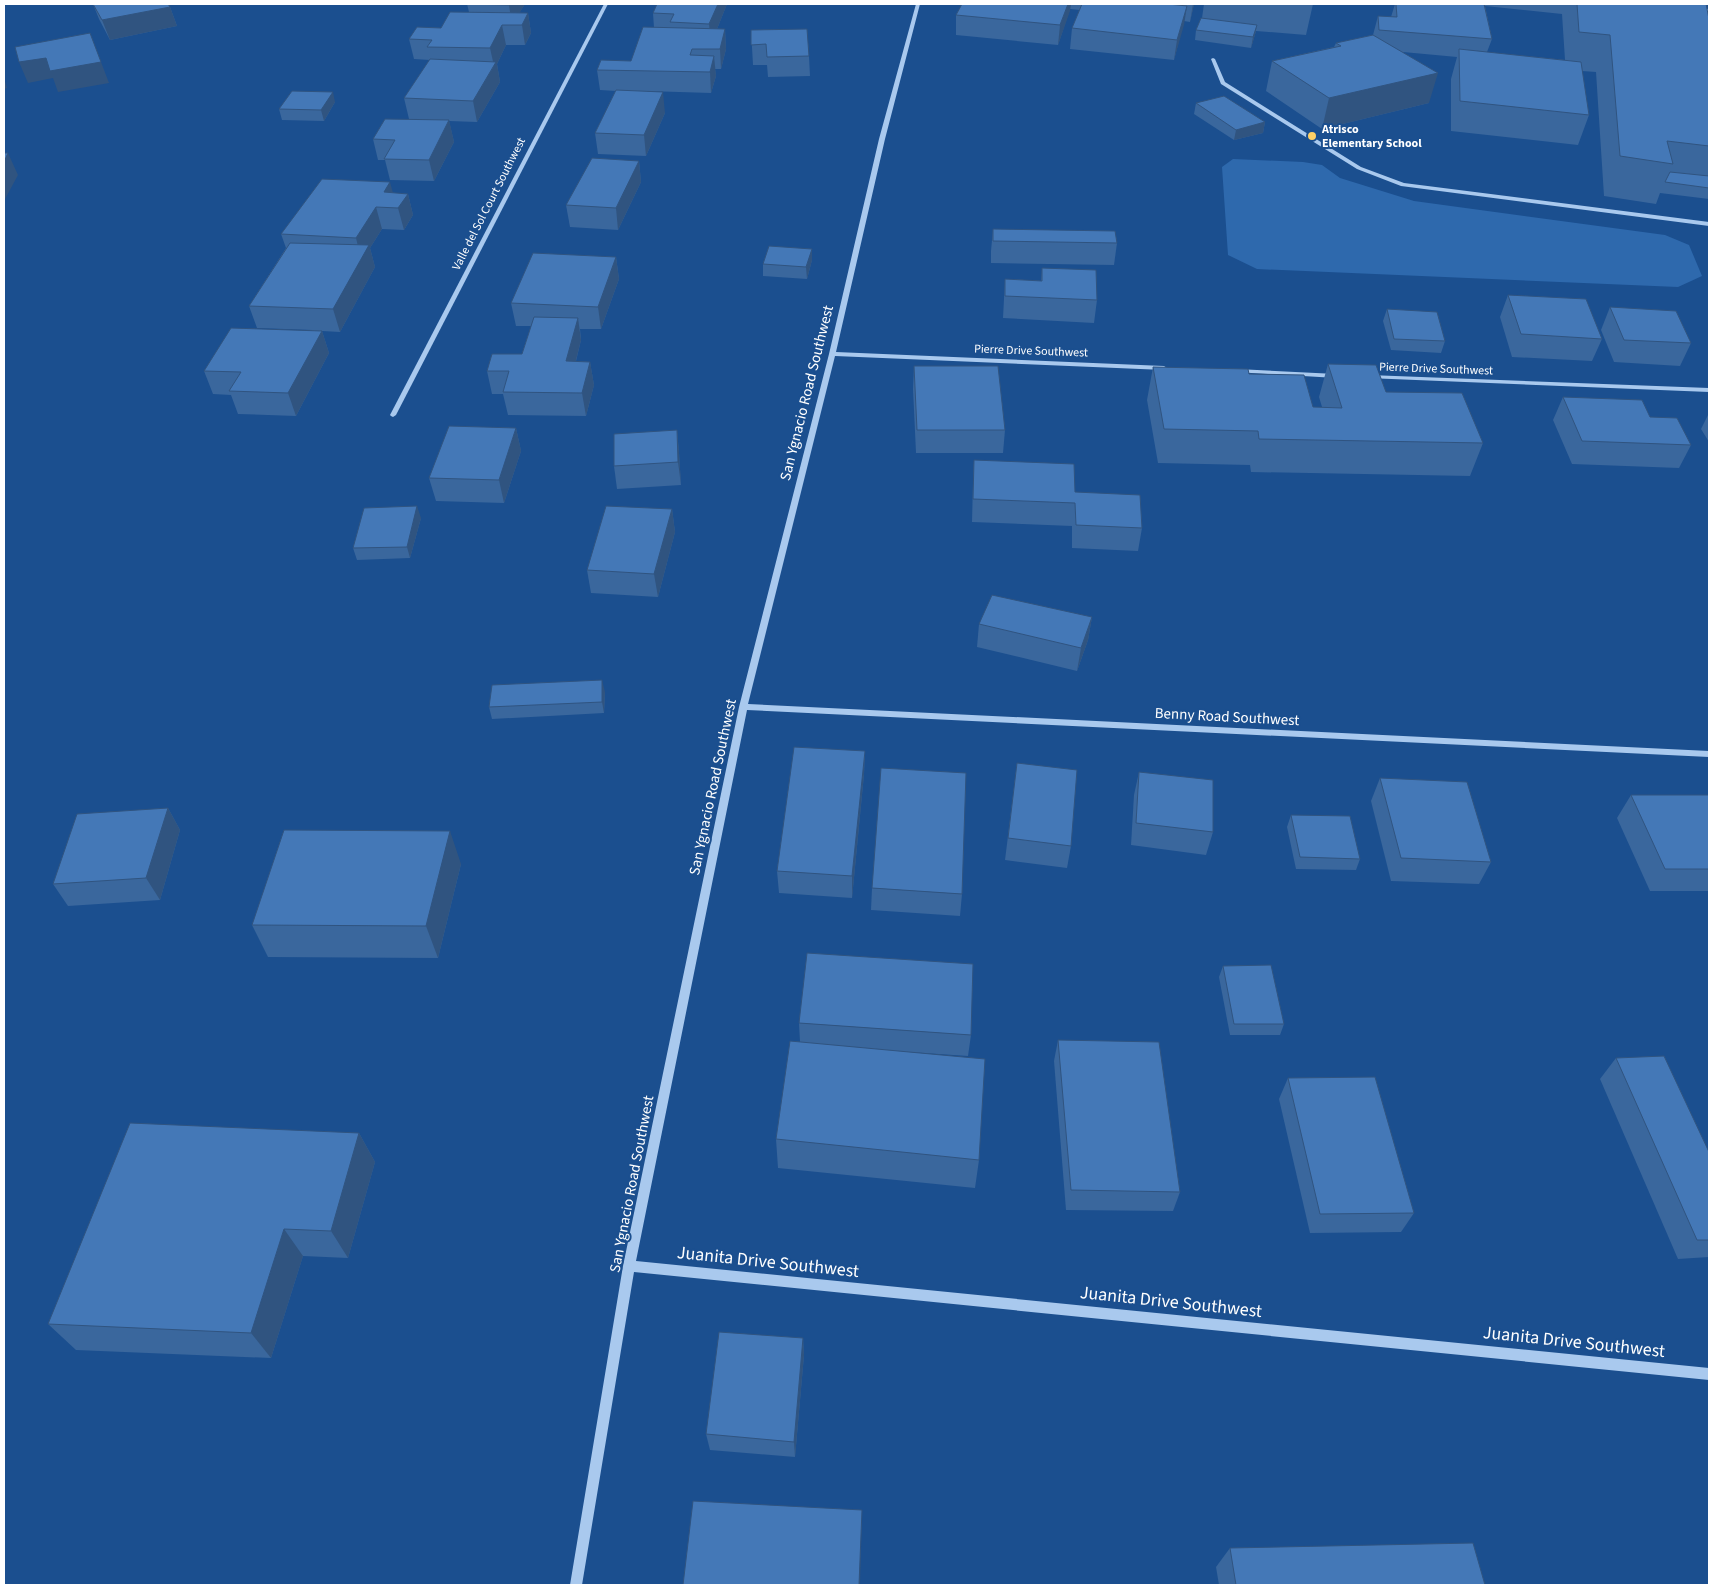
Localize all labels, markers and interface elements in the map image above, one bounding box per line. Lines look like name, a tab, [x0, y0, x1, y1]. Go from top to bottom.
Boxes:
place label: Atrisco Elementary School	[1321, 121, 1422, 152]
marker: Atrisco Elementary School	[1306, 130, 1318, 142]
street label: Valle del Sol Court Southwest	[448, 135, 530, 273]
street label: San Ygnacio Road Southwest	[775, 303, 839, 483]
street label: Pierre Drive Southwest	[974, 341, 1088, 361]
street label: Pierre Drive Southwest	[1379, 359, 1493, 379]
street label: San Ygnacio Road Southwest	[684, 697, 742, 877]
street label: Benny Road Southwest	[1154, 703, 1300, 731]
street label: San Ygnacio Road Southwest	[605, 1094, 659, 1274]
street label: Juanita Drive Southwest	[676, 1240, 860, 1284]
street label: Juanita Drive Southwest	[1079, 1280, 1263, 1324]
street label: Juanita Drive Southwest	[1482, 1320, 1666, 1364]

